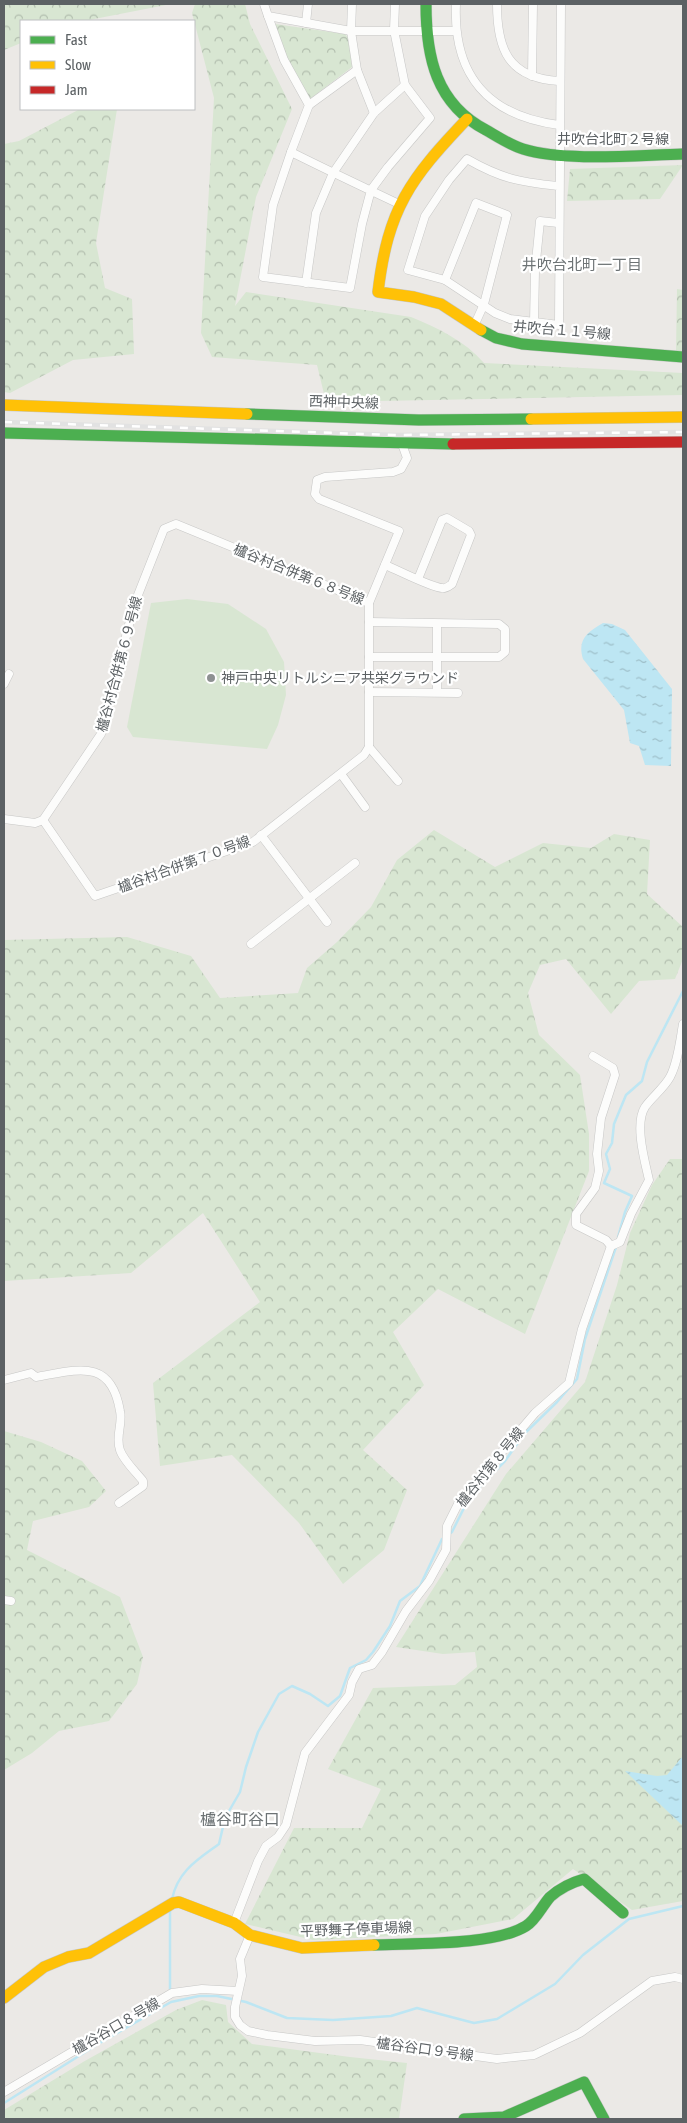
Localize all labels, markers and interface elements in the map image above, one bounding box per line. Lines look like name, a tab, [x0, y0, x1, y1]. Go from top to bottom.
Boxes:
legend	[20, 20, 195, 110]
text: Fast	[65, 31, 87, 48]
text: Slow	[65, 56, 91, 73]
text: Jam	[65, 81, 88, 98]
street label: 井吹台北町２号線	[557, 131, 669, 147]
district label: 井吹台北町一丁目	[522, 256, 642, 273]
street label: 井吹台１１号線	[512, 318, 612, 342]
street label: 西神中央線	[309, 393, 379, 411]
street label: 櫨谷村合併第６８号線	[231, 540, 367, 608]
street label: 櫨谷村合併第６９号線	[93, 594, 145, 734]
place label: 神戸中央リトルシニア共栄グラウンド	[221, 670, 459, 686]
marker: 神戸中央リトルシニア共栄グラウンド	[205, 672, 217, 684]
street label: 櫨谷村合併第７０号線	[115, 833, 253, 895]
street label: 櫨谷村第８号線	[453, 1424, 527, 1510]
district label: 櫨谷町谷口	[200, 1810, 280, 1828]
street label: 平野舞子停車場線	[300, 1919, 412, 1939]
street label: 櫨谷谷口８号線	[70, 1995, 162, 2057]
street label: 櫨谷谷口９号線	[375, 2034, 475, 2064]

